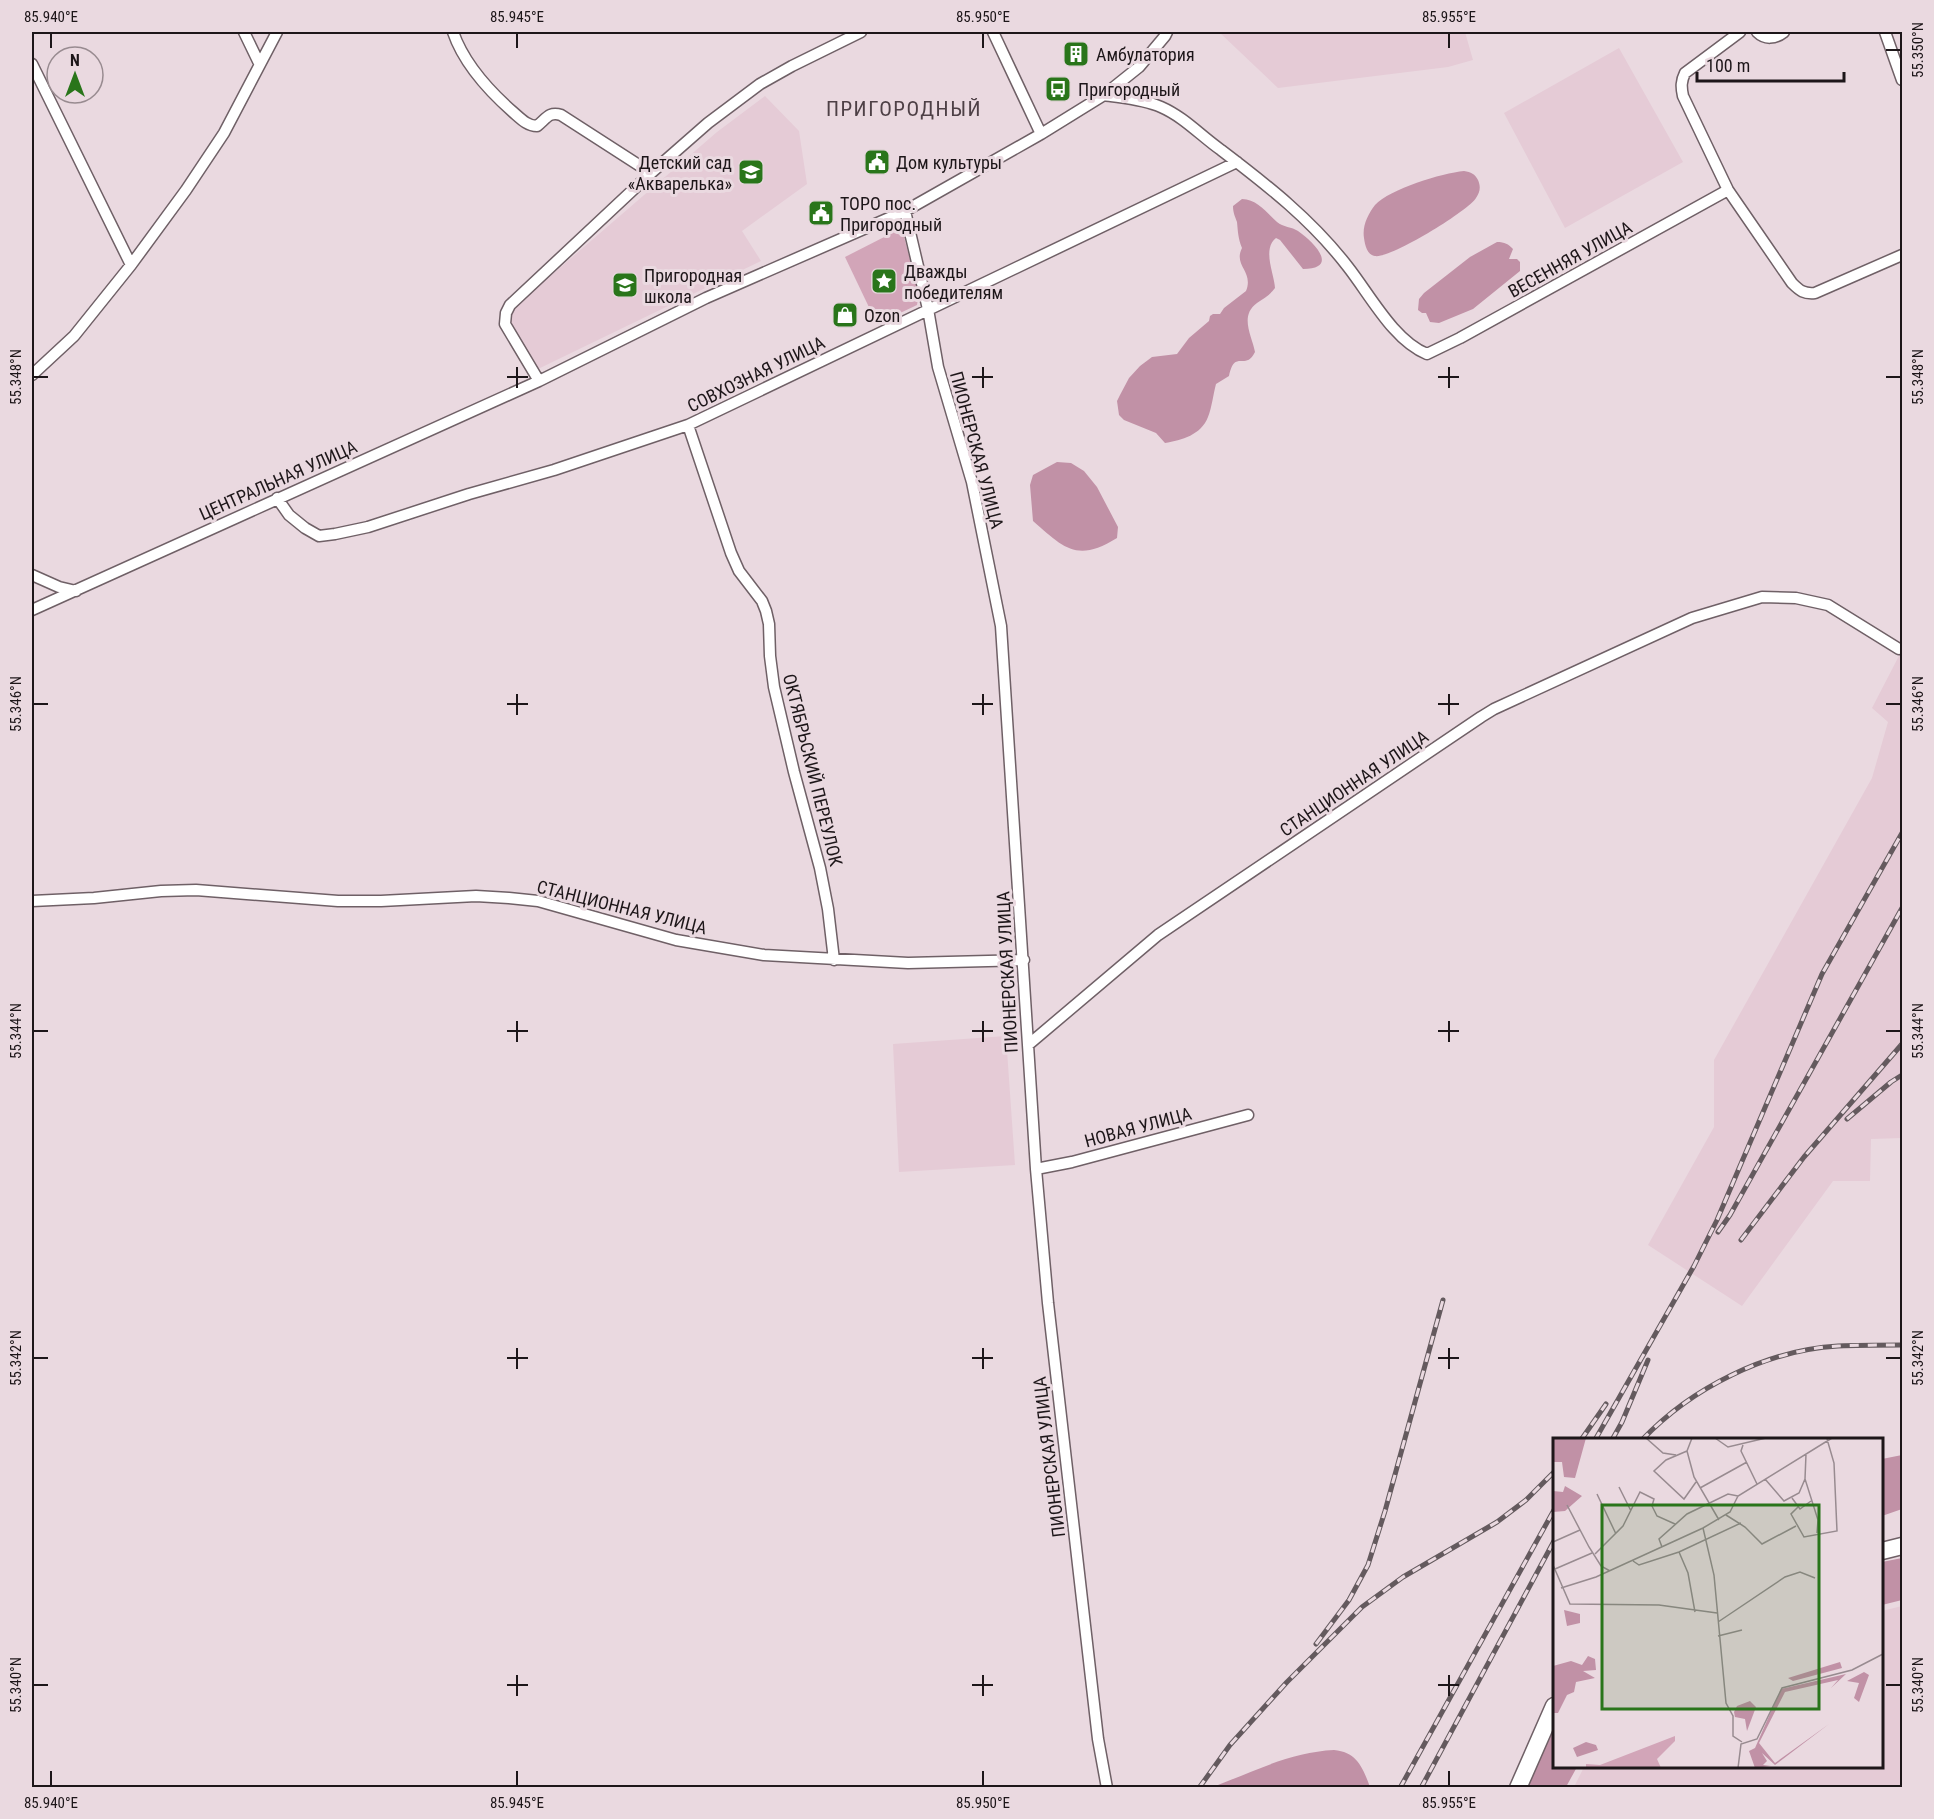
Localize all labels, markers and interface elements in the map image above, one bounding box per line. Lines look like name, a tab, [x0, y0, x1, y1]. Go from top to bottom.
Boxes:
text: 85.940°E	[24, 8, 78, 26]
text: 85.945°E	[490, 8, 544, 26]
text: 85.950°E	[956, 8, 1010, 26]
text: 85.955°E	[1422, 8, 1476, 26]
text: 55.350°N	[1909, 22, 1927, 78]
building icon: Амбулатория	[1061, 39, 1091, 69]
place label: Амбулатория	[1096, 44, 1195, 65]
north arrow	[45, 45, 105, 105]
scale bar	[1697, 45, 1844, 83]
text: N	[70, 51, 80, 70]
text: 100 m	[1706, 55, 1750, 76]
bus stop icon: Пригородный	[1043, 74, 1073, 104]
place label: Пригородный	[1078, 79, 1180, 100]
district label: ПРИГОРОДНЫЙ	[826, 97, 982, 121]
public building icon: Дом культуры	[862, 147, 892, 177]
place label: Детский сад «Акварелька»	[628, 152, 732, 194]
place label: Дом культуры	[896, 152, 1002, 173]
school or university icon: Детский сад «Акварелька»	[736, 157, 766, 187]
place label: ТОРО пос. Пригородный	[840, 193, 942, 235]
public building icon: ТОРО пос. Пригородный	[806, 198, 836, 228]
street label: ВЕСЕННЯЯ УЛИЦА	[1504, 216, 1636, 302]
place label: Дважды победителям	[904, 261, 1003, 303]
place label: Пригородная школа	[644, 265, 742, 307]
place icon: Дважды победителям	[869, 266, 899, 296]
school or university icon: Пригородная школа	[610, 270, 640, 300]
shop icon: Ozon	[830, 300, 860, 330]
place label: Ozon	[864, 305, 900, 326]
street label: СОВХОЗНАЯ УЛИЦА	[684, 331, 829, 416]
text: 55.348°N	[7, 349, 25, 405]
text: 55.348°N	[1909, 349, 1927, 405]
street label: ПИОНЕРСКАЯ УЛИЦА	[946, 369, 1008, 531]
street label: ЦЕНТРАЛЬНАЯ УЛИЦА	[196, 435, 361, 524]
street label: ОКТЯБРЬСКИЙ ПЕРЕУЛОК	[779, 672, 847, 868]
text: 55.346°N	[7, 676, 25, 732]
text: 55.346°N	[1909, 676, 1927, 732]
street label: СТАНЦИОННАЯ УЛИЦА	[1276, 725, 1433, 840]
street label: СТАНЦИОННАЯ УЛИЦА	[535, 876, 710, 938]
street label: ПИОНЕРСКАЯ УЛИЦА	[992, 890, 1022, 1053]
text: 55.344°N	[7, 1003, 25, 1059]
text: 55.344°N	[1909, 1003, 1927, 1059]
street label: НОВАЯ УЛИЦА	[1082, 1102, 1194, 1151]
text: 55.342°N	[7, 1330, 25, 1386]
text: 55.342°N	[1909, 1330, 1927, 1386]
street label: ПИОНЕРСКАЯ УЛИЦА	[1029, 1375, 1069, 1539]
inset map	[1553, 1438, 1883, 1768]
text: 55.340°N	[7, 1657, 25, 1713]
text: 55.340°N	[1909, 1657, 1927, 1713]
text: 85.940°E	[24, 1794, 78, 1812]
text: 85.945°E	[490, 1794, 544, 1812]
text: 85.950°E	[956, 1794, 1010, 1812]
text: 85.955°E	[1422, 1794, 1476, 1812]

